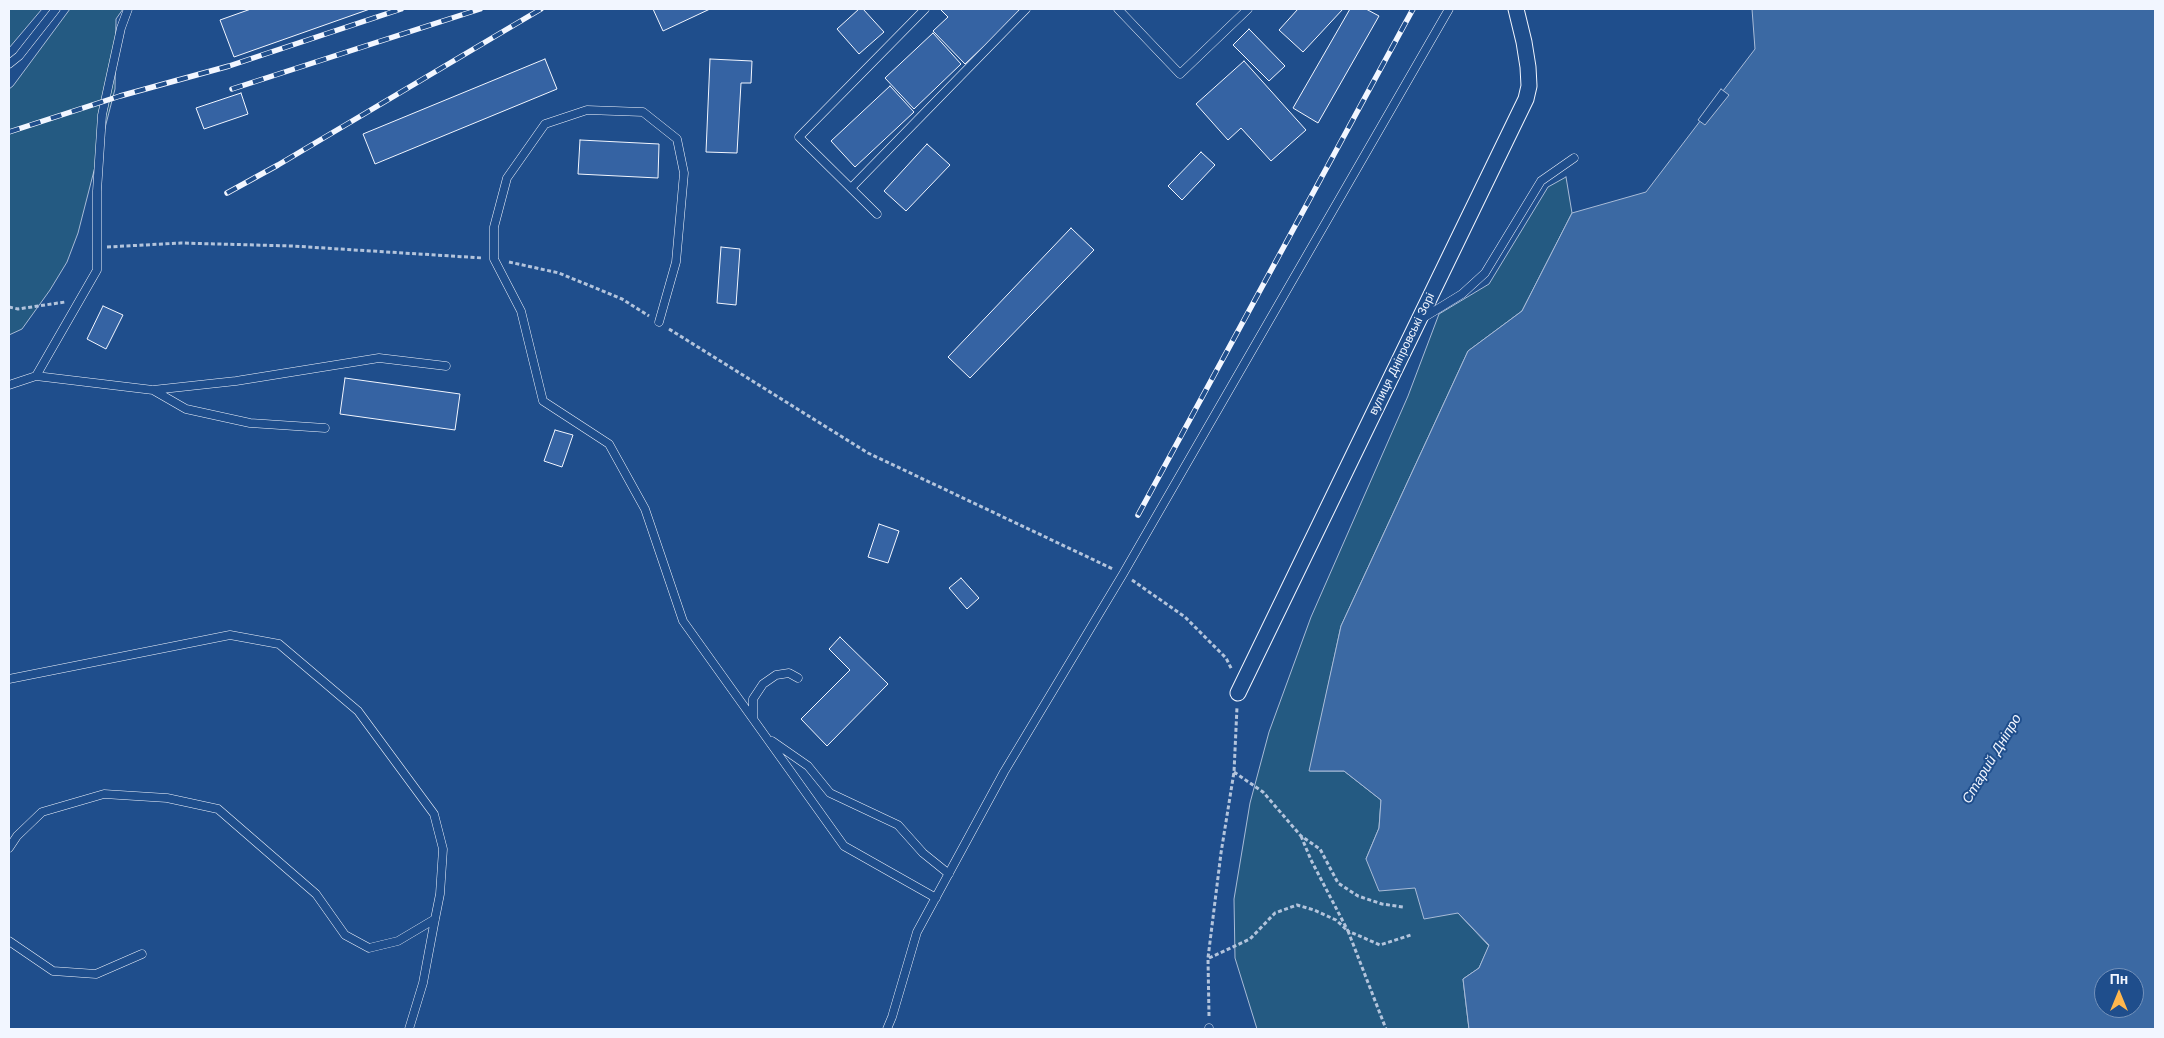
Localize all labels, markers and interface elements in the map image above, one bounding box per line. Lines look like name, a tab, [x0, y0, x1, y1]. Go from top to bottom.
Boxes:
street label: вулиця Дніпровські Зорі	[1366, 291, 1438, 417]
water label: Старий Дніпро	[1959, 711, 2025, 807]
north arrow	[2094, 968, 2144, 1018]
text: Пн	[2110, 971, 2128, 987]

